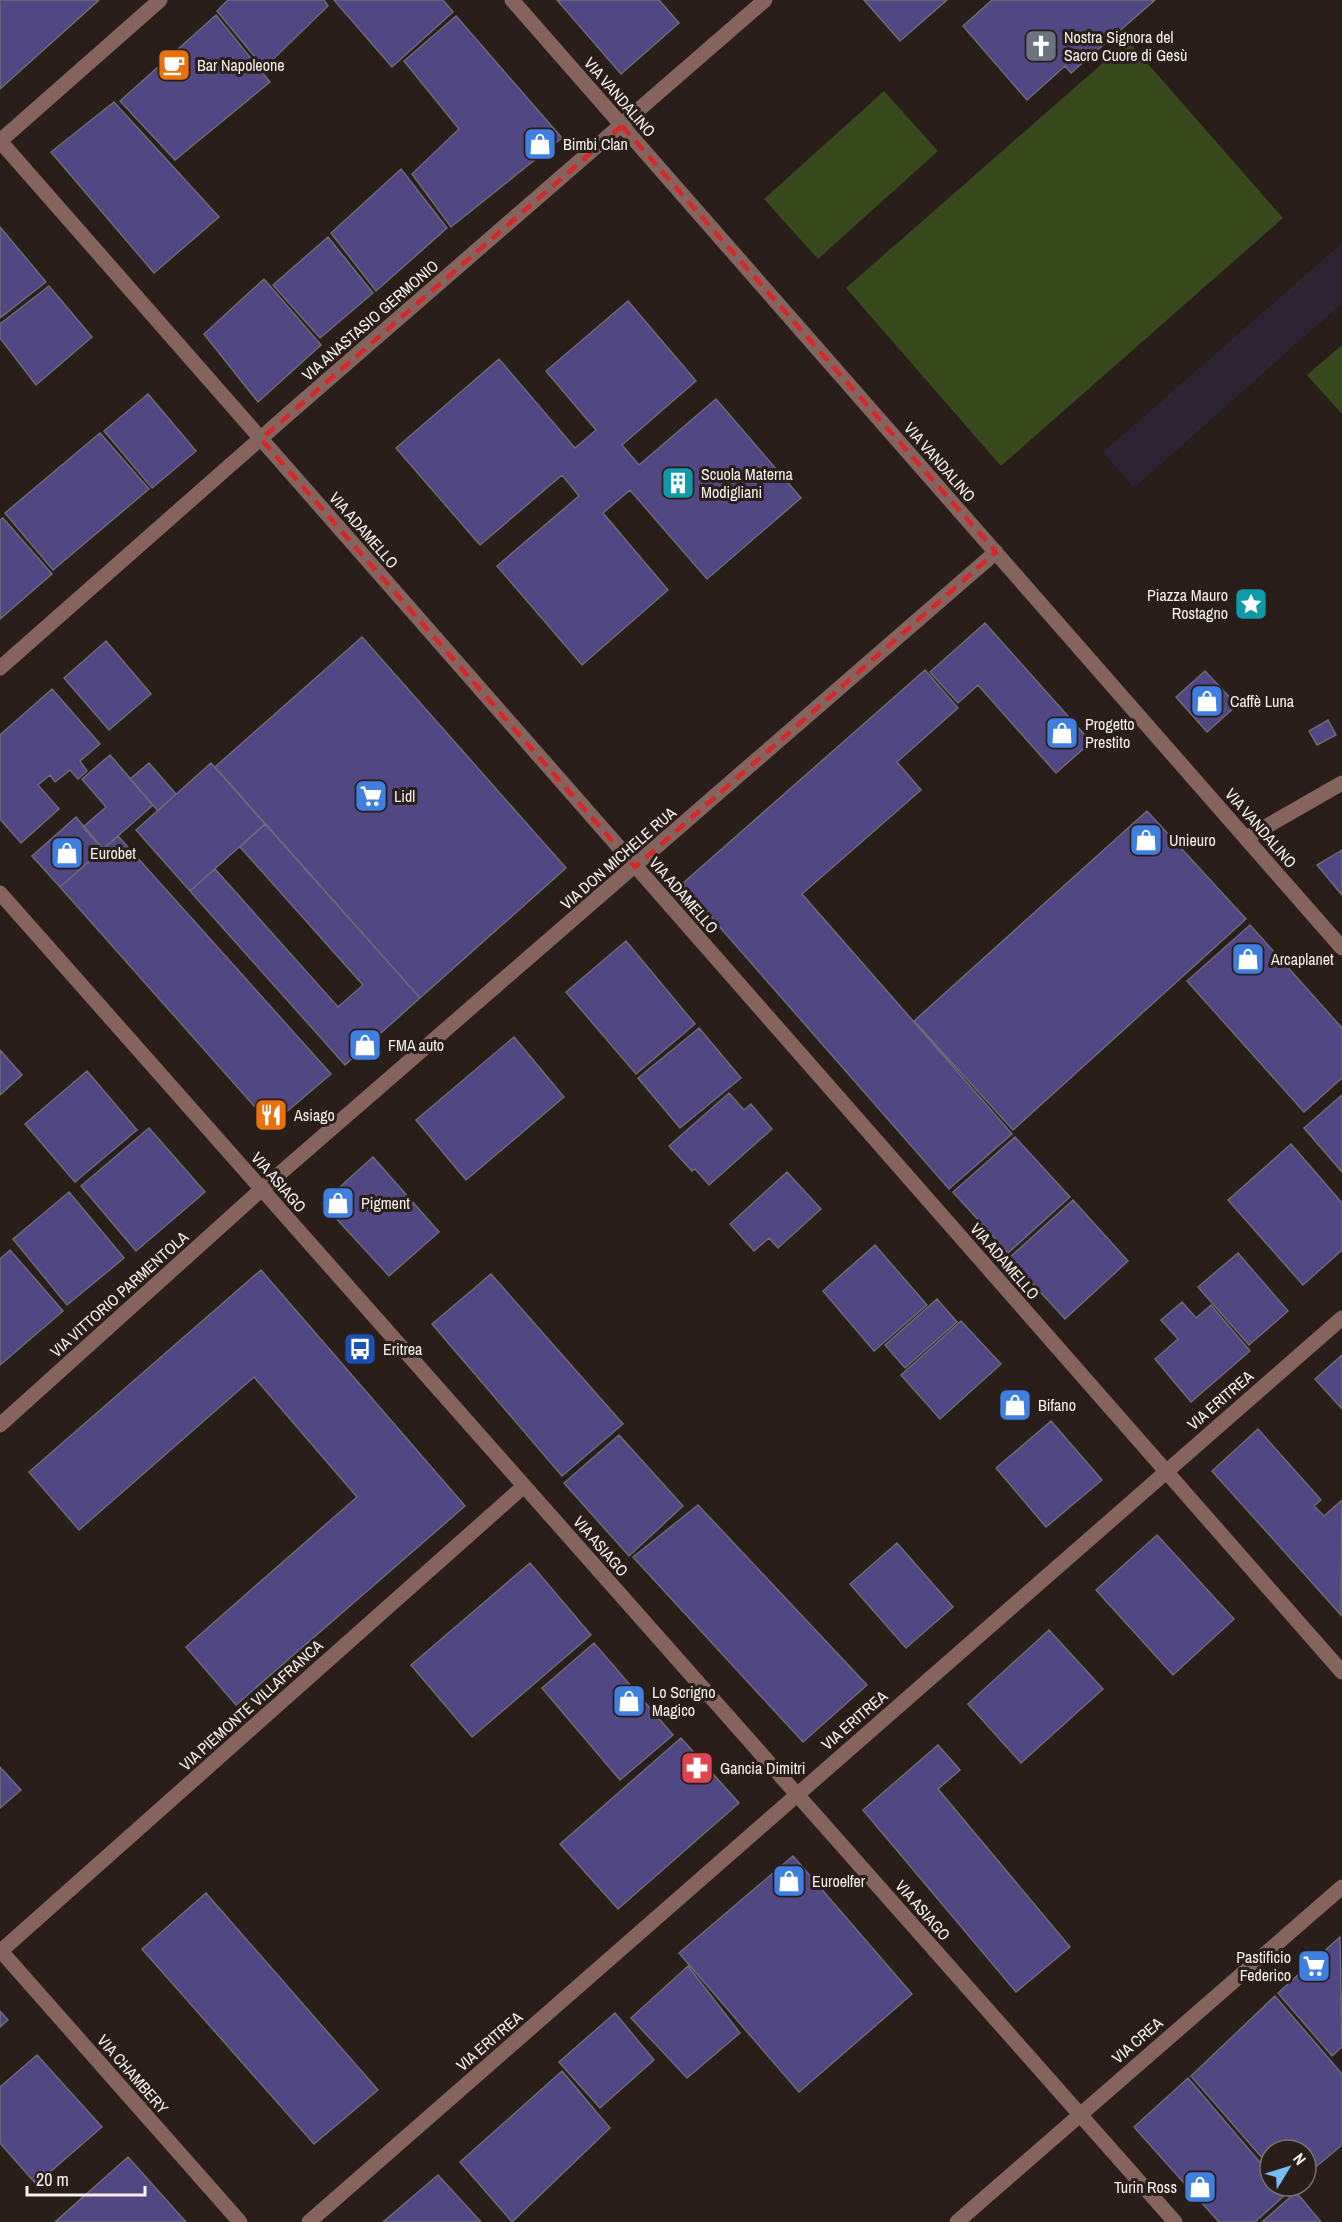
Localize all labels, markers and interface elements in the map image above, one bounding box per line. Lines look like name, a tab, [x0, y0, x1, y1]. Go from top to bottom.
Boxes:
place label: Nostra Signora del Sacro Cuore di Gesù	[1064, 26, 1187, 66]
church icon: Nostra Signora del Sacro Cuore di Gesù	[1023, 28, 1059, 64]
cafe icon: Bar Napoleone	[156, 47, 192, 83]
street label: VIA VANDALINO	[579, 52, 661, 142]
place label: Bar Napoleone	[197, 54, 285, 76]
shop icon: Bimbi Clan	[522, 126, 558, 162]
place label: Bimbi Clan	[563, 133, 628, 155]
street label: VIA ANASTASIO GERMONIO	[297, 255, 443, 385]
street label: VIA VANDALINO	[899, 417, 981, 507]
place label: Scuola Materna Modigliani	[701, 463, 794, 503]
building icon: Scuola Materna Modigliani	[660, 465, 696, 501]
street label: VIA ADAMELLO	[325, 487, 403, 573]
place label: Piazza Mauro Rostagno	[1147, 584, 1228, 624]
place icon: Piazza Mauro Rostagno	[1233, 586, 1269, 622]
shop icon: Caffè Luna	[1189, 683, 1225, 719]
place label: Caffè Luna	[1230, 690, 1295, 712]
place label: Progetto Prestito	[1085, 713, 1135, 753]
shop icon: Progetto Prestito	[1044, 715, 1080, 751]
supermarket icon: Lidl	[353, 778, 389, 814]
street label: VIA VANDALINO	[1220, 783, 1302, 873]
place label: Lidl	[394, 785, 415, 807]
street label: VIA DON MICHELE RUA	[555, 801, 681, 914]
shop icon: Unieuro	[1128, 822, 1164, 858]
place label: Unieuro	[1169, 829, 1216, 851]
shop icon: Eurobet	[49, 835, 85, 871]
place label: Eurobet	[90, 842, 136, 864]
street label: VIA ADAMELLO	[645, 852, 723, 938]
shop icon: Arcaplanet	[1230, 941, 1266, 977]
place label: Arcaplanet	[1270, 948, 1334, 970]
shop icon: FMA auto	[347, 1027, 383, 1063]
place label: FMA auto	[388, 1034, 444, 1056]
restaurant icon: Asiago	[253, 1097, 289, 1133]
place label: Asiago	[293, 1104, 335, 1126]
street label: VIA ASIAGO	[247, 1147, 311, 1217]
shop icon: Pigment	[320, 1185, 356, 1221]
place label: Pigment	[361, 1192, 410, 1214]
street label: VIA ADAMELLO	[966, 1218, 1044, 1304]
street label: VIA VITTORIO PARMENTOLA	[45, 1226, 193, 1362]
bus stop icon: Eritrea	[342, 1331, 378, 1367]
place label: Eritrea	[383, 1338, 423, 1360]
street label: VIA ERITREA	[1182, 1365, 1258, 1435]
shop icon: Bifano	[997, 1387, 1033, 1423]
place label: Bifano	[1038, 1394, 1076, 1416]
street label: VIA ASIAGO	[569, 1511, 633, 1581]
street label: VIA PIEMONTE VILLAFRANCA	[175, 1634, 328, 1775]
place label: Lo Scrigno Magico	[652, 1681, 715, 1721]
shop icon: Lo Scrigno Magico	[611, 1683, 647, 1719]
street label: VIA ERITREA	[816, 1685, 892, 1755]
pharmacy icon: Gancia Dimitri	[679, 1750, 715, 1786]
place label: Gancia Dimitri	[720, 1757, 805, 1779]
shop icon: Euroelfer	[771, 1863, 807, 1899]
place label: Euroelfer	[812, 1870, 866, 1892]
street label: VIA ASIAGO	[891, 1875, 955, 1945]
place label: Pastificio Federico	[1236, 1946, 1291, 1986]
supermarket icon: Pastificio Federico	[1296, 1948, 1332, 1984]
street label: VIA ERITREA	[451, 2006, 527, 2076]
street label: VIA CREA	[1107, 2012, 1167, 2068]
street label: VIA CHAMBERY	[92, 2030, 174, 2118]
north arrow	[1258, 2138, 1318, 2198]
text: N	[1288, 2148, 1311, 2169]
scale bar	[27, 2159, 146, 2197]
text: 20 m	[36, 2167, 69, 2192]
shop icon: Turin Ross	[1182, 2169, 1218, 2205]
place label: Turin Ross	[1114, 2176, 1177, 2198]

